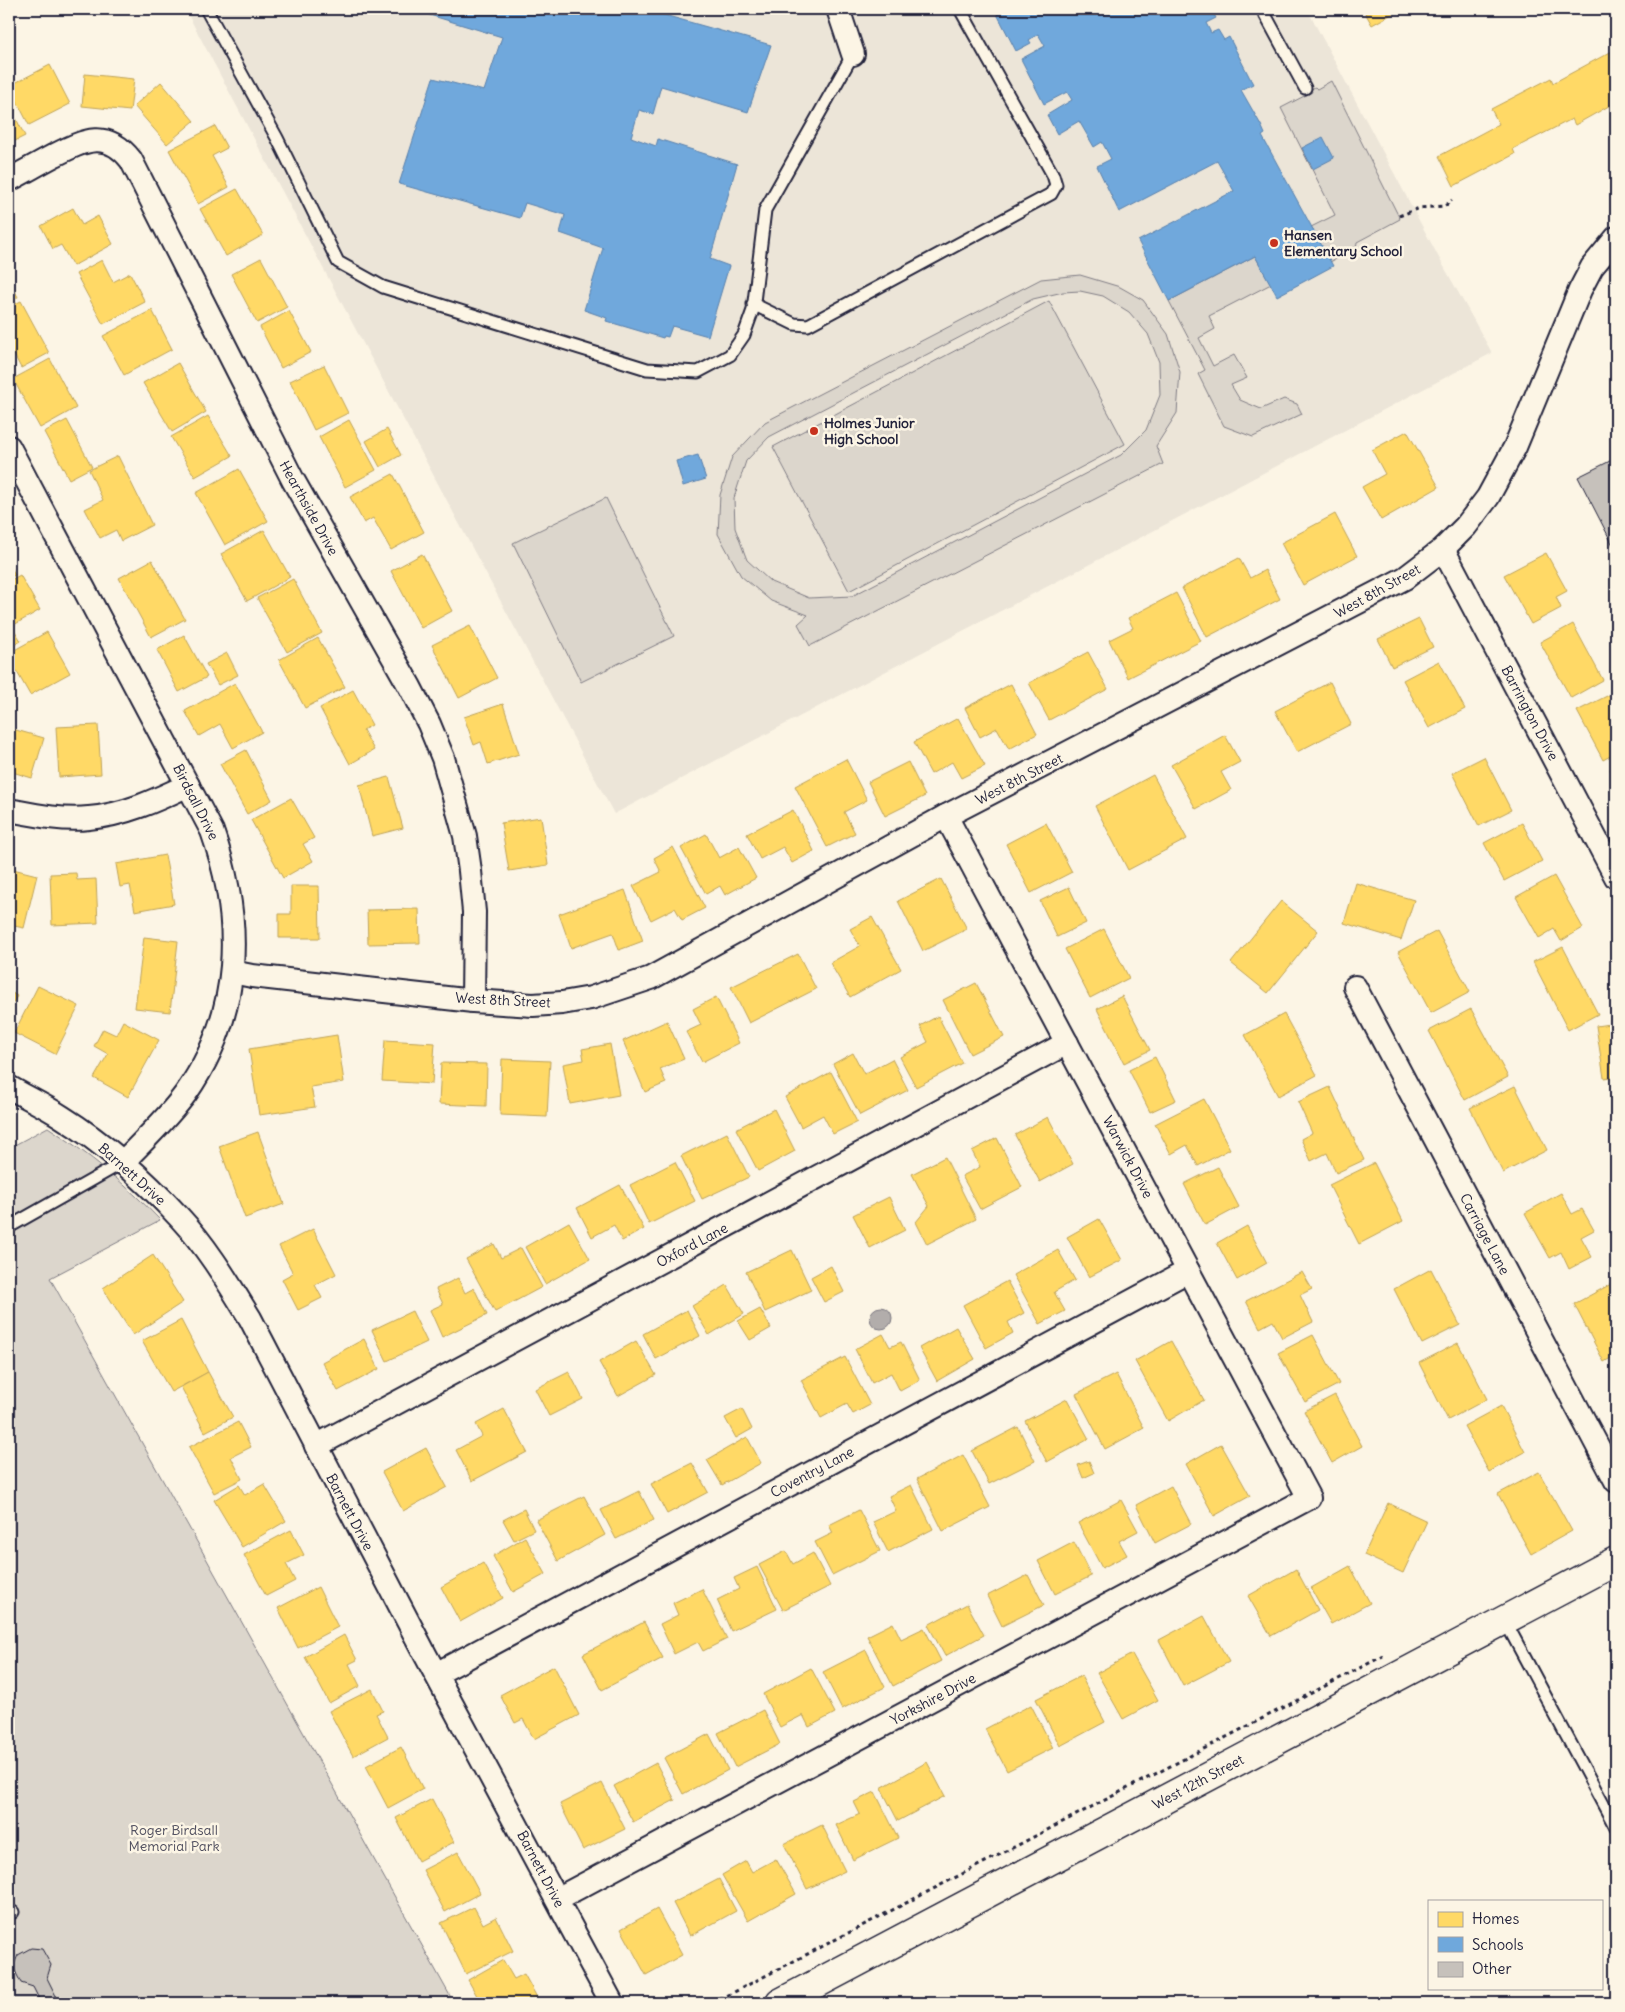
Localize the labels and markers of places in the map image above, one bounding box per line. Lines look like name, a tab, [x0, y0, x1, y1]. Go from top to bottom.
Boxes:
place label: Hansen Elementary School	[1284, 226, 1402, 260]
marker: Hansen Elementary School	[1268, 237, 1280, 249]
place label: Holmes Junior High School	[824, 414, 915, 448]
marker: Holmes Junior High School	[808, 425, 820, 437]

